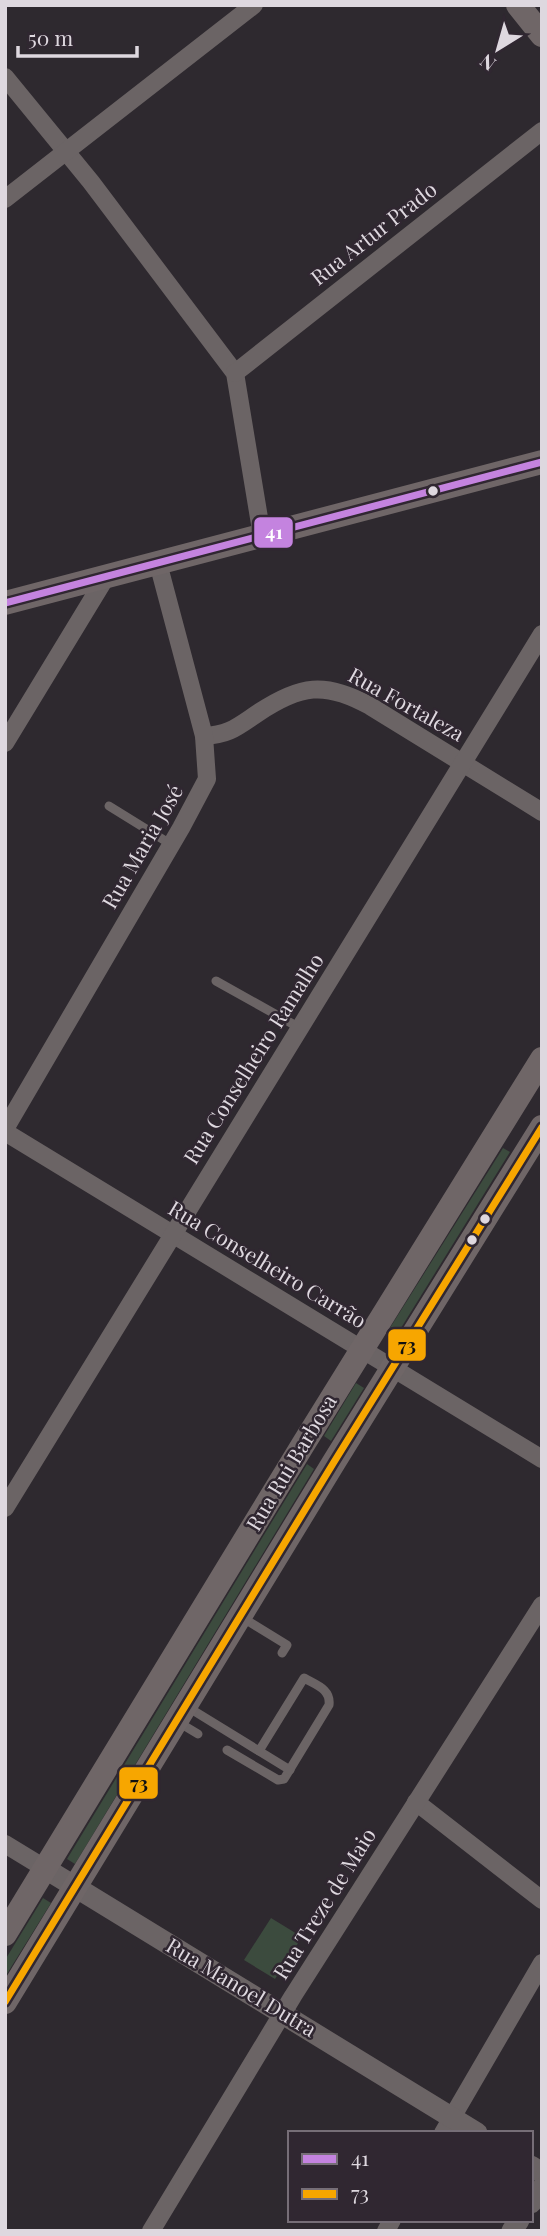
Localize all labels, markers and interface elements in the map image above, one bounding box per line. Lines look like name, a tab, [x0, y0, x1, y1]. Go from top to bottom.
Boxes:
scale bar	[18, 14, 136, 58]
north arrow	[463, 14, 533, 84]
text: 50 m	[28, 23, 74, 51]
text: N	[474, 49, 500, 78]
street label: Rua Artur Prado	[304, 174, 442, 290]
unlabelled marker	[426, 484, 440, 498]
line badge: 41	[253, 516, 294, 549]
text: 41	[265, 518, 283, 544]
street label: Rua Fortaleza	[344, 660, 470, 747]
street label: Rua Maria José	[94, 779, 188, 913]
street label: Rua Conselheiro Ramalho	[176, 947, 329, 1169]
street label: Rua Conselheiro Carrão	[164, 1193, 372, 1334]
unlabelled marker	[478, 1212, 492, 1226]
unlabelled marker	[465, 1233, 479, 1247]
line badge: 73	[387, 1328, 427, 1362]
text: 73	[398, 1331, 416, 1357]
street label: Rua Rui Barbosa	[239, 1388, 342, 1535]
line badge: 73	[118, 1766, 159, 1800]
text: 73	[130, 1769, 148, 1795]
street label: Rua Treze de Maio	[265, 1822, 381, 1984]
street label: Rua Manoel Dutra	[162, 1930, 323, 2042]
legend	[288, 2131, 533, 2222]
text: 41	[351, 2143, 369, 2171]
text: 73	[351, 2178, 369, 2206]

